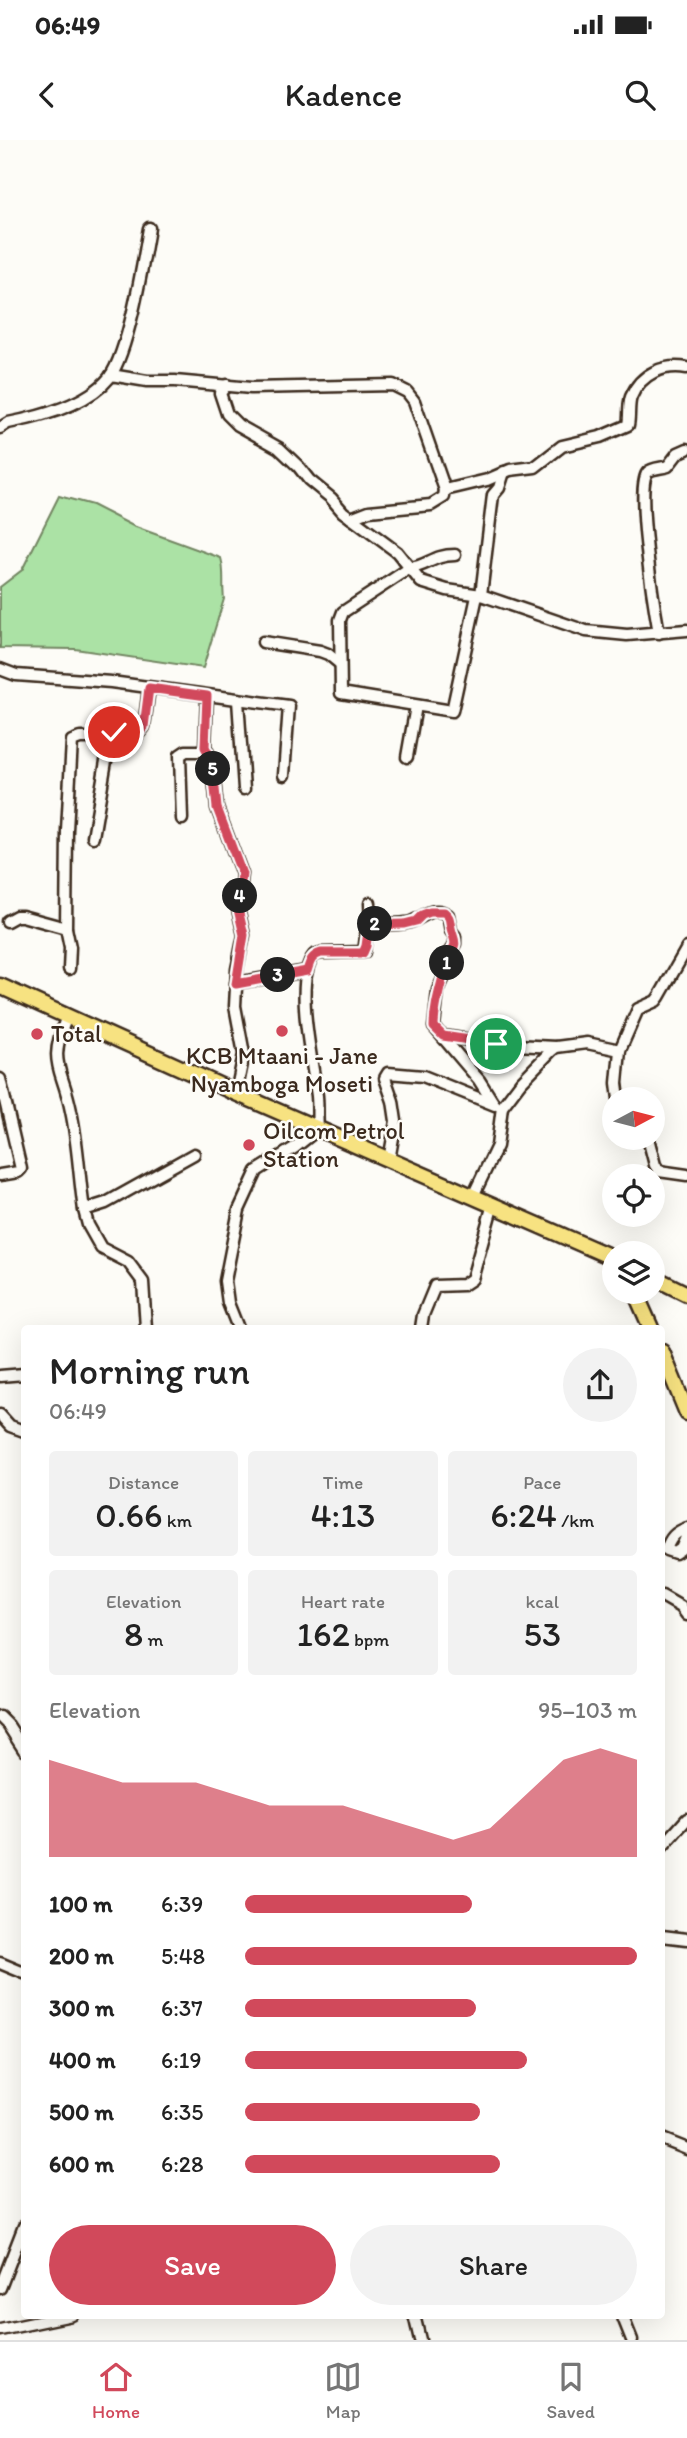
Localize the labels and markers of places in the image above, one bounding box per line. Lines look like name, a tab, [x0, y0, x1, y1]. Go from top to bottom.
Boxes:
pin	[84, 702, 144, 762]
pin: 5	[196, 752, 230, 786]
pin: 4	[222, 878, 258, 914]
pin: 2	[358, 906, 392, 942]
pin: 1	[430, 946, 464, 980]
pin: 3	[260, 958, 296, 992]
pin	[466, 1014, 526, 1074]
place label: Total	[51, 1019, 102, 1048]
marker: KCB Mtaani - Jane Nyamboga Moseti	[274, 1023, 290, 1039]
marker: Total	[29, 1026, 45, 1042]
place label: KCB Mtaani - Jane Nyamboga Moseti	[186, 1041, 378, 1098]
place label: Oilcom Petrol Station	[263, 1116, 405, 1173]
marker: Oilcom Petrol Station	[241, 1137, 257, 1153]

